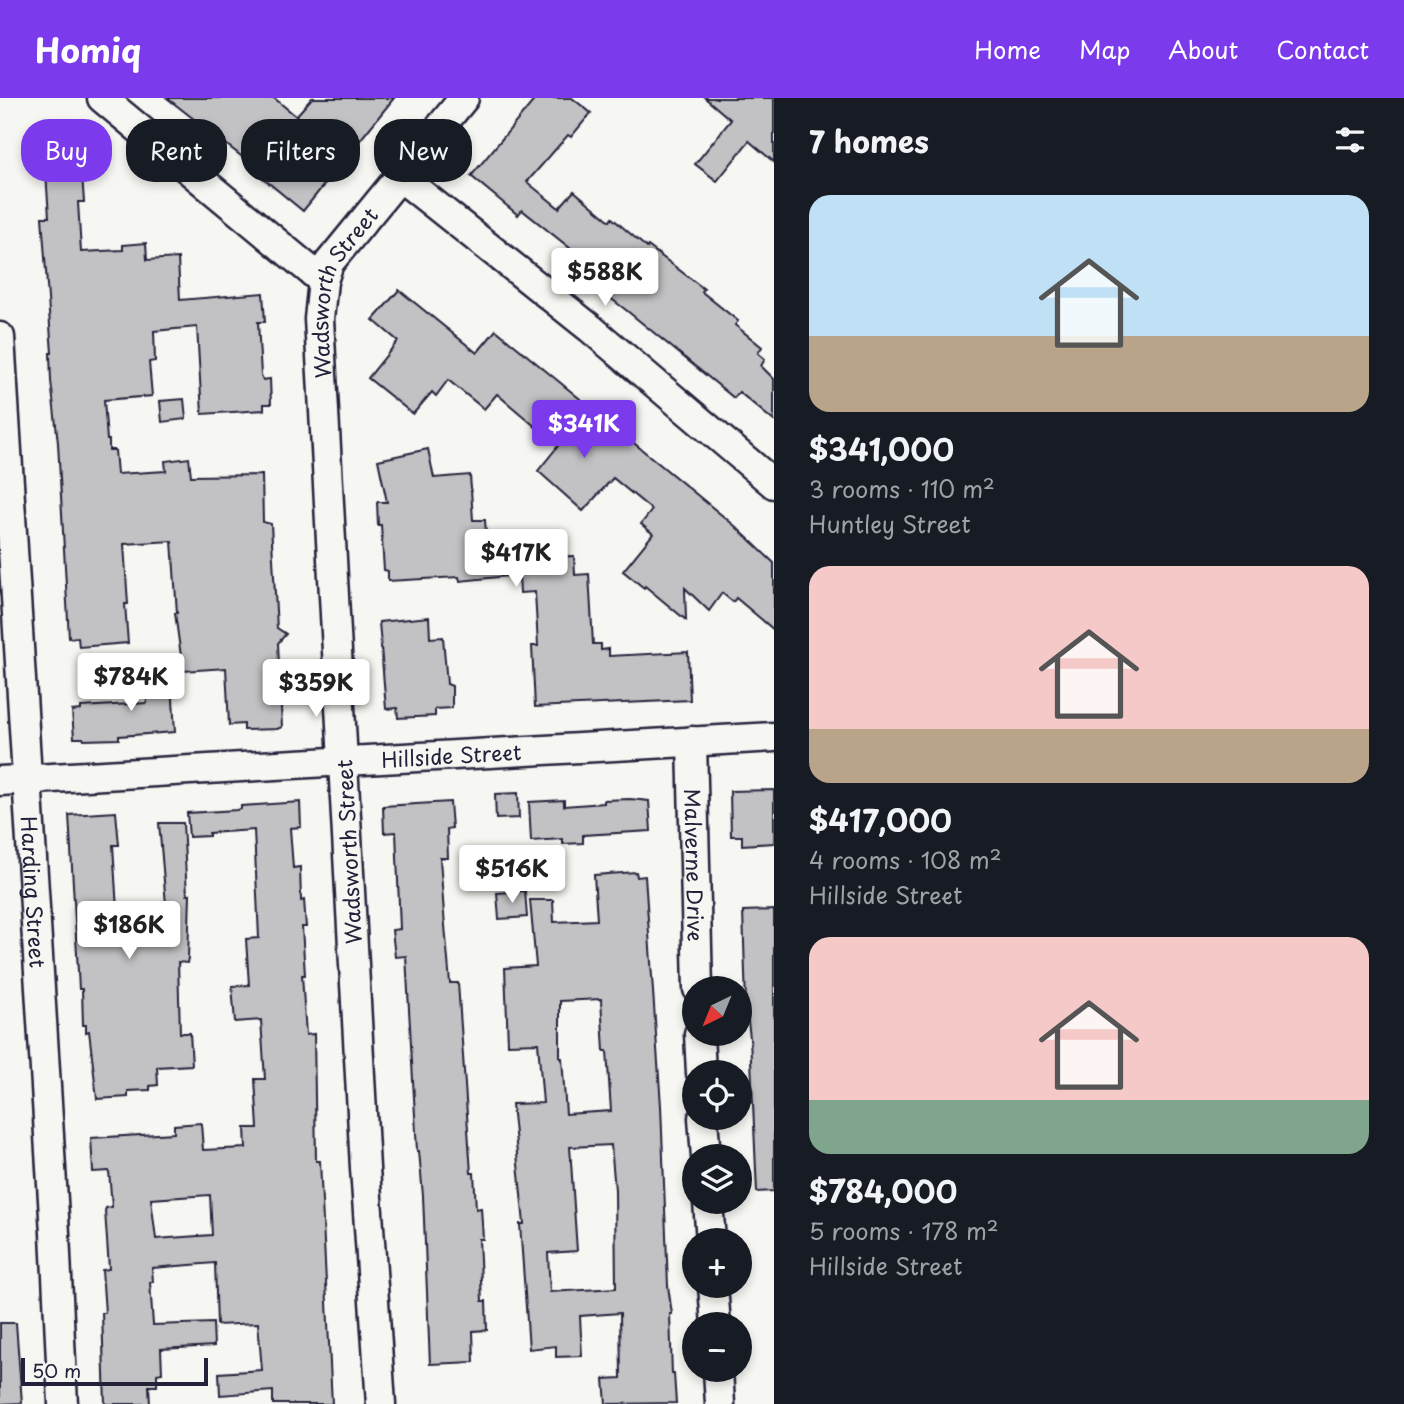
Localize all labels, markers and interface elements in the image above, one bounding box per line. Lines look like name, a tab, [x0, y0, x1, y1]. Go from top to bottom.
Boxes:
text: Homiq	[35, 24, 141, 74]
text: Home	[974, 31, 1041, 67]
text: Map	[1079, 31, 1130, 67]
text: About	[1168, 31, 1238, 67]
text: Contact	[1276, 31, 1369, 67]
text: 7 homes	[809, 118, 929, 163]
chip: Buy	[21, 119, 112, 182]
chip: Rent	[126, 119, 227, 182]
chip: Filters	[241, 119, 360, 182]
chip: New	[374, 119, 472, 182]
icon: filters	[1331, 121, 1369, 159]
street label: Wadsworth Street	[303, 200, 385, 379]
icon: home	[1026, 240, 1152, 366]
pin: $588K	[556, 248, 654, 308]
text: $588K	[567, 253, 643, 288]
pin: $341K	[535, 400, 633, 460]
text: $341K	[548, 405, 620, 440]
text: $341,000	[809, 426, 954, 471]
text: 3 rooms · 110 m²	[809, 471, 995, 506]
text: Huntley Street	[809, 506, 971, 541]
pin: $417K	[467, 530, 565, 589]
text: $417K	[481, 534, 551, 569]
icon: home	[1026, 611, 1152, 737]
pin: $784K	[82, 654, 180, 713]
text: $784K	[94, 658, 168, 693]
pin: $359K	[267, 660, 365, 719]
text: $359K	[279, 664, 353, 699]
street label: Hillside Street	[380, 735, 522, 775]
street label: Wadsworth Street	[327, 759, 369, 945]
street label: Malverne Drive	[677, 788, 713, 942]
text: $417,000	[809, 797, 952, 842]
street label: Harding Street	[13, 815, 55, 969]
text: 4 rooms · 108 m²	[809, 842, 1002, 877]
pin: $516K	[463, 846, 561, 905]
text: $516K	[475, 850, 549, 885]
text: Hillside Street	[809, 877, 962, 912]
pin: $186K	[80, 902, 178, 961]
text: $186K	[93, 906, 165, 941]
north arrow	[682, 976, 752, 1046]
map controls	[682, 976, 752, 1382]
icon: home	[1026, 982, 1152, 1108]
button: locate	[682, 1060, 752, 1130]
button: layers	[682, 1144, 752, 1214]
text: $784,000	[809, 1168, 957, 1213]
text: 5 rooms · 178 m²	[809, 1213, 999, 1248]
button: +	[682, 1228, 752, 1298]
text: Hillside Street	[809, 1248, 962, 1283]
button: −	[682, 1312, 752, 1382]
scale bar	[21, 1355, 208, 1387]
text: 50 m	[32, 1356, 81, 1384]

